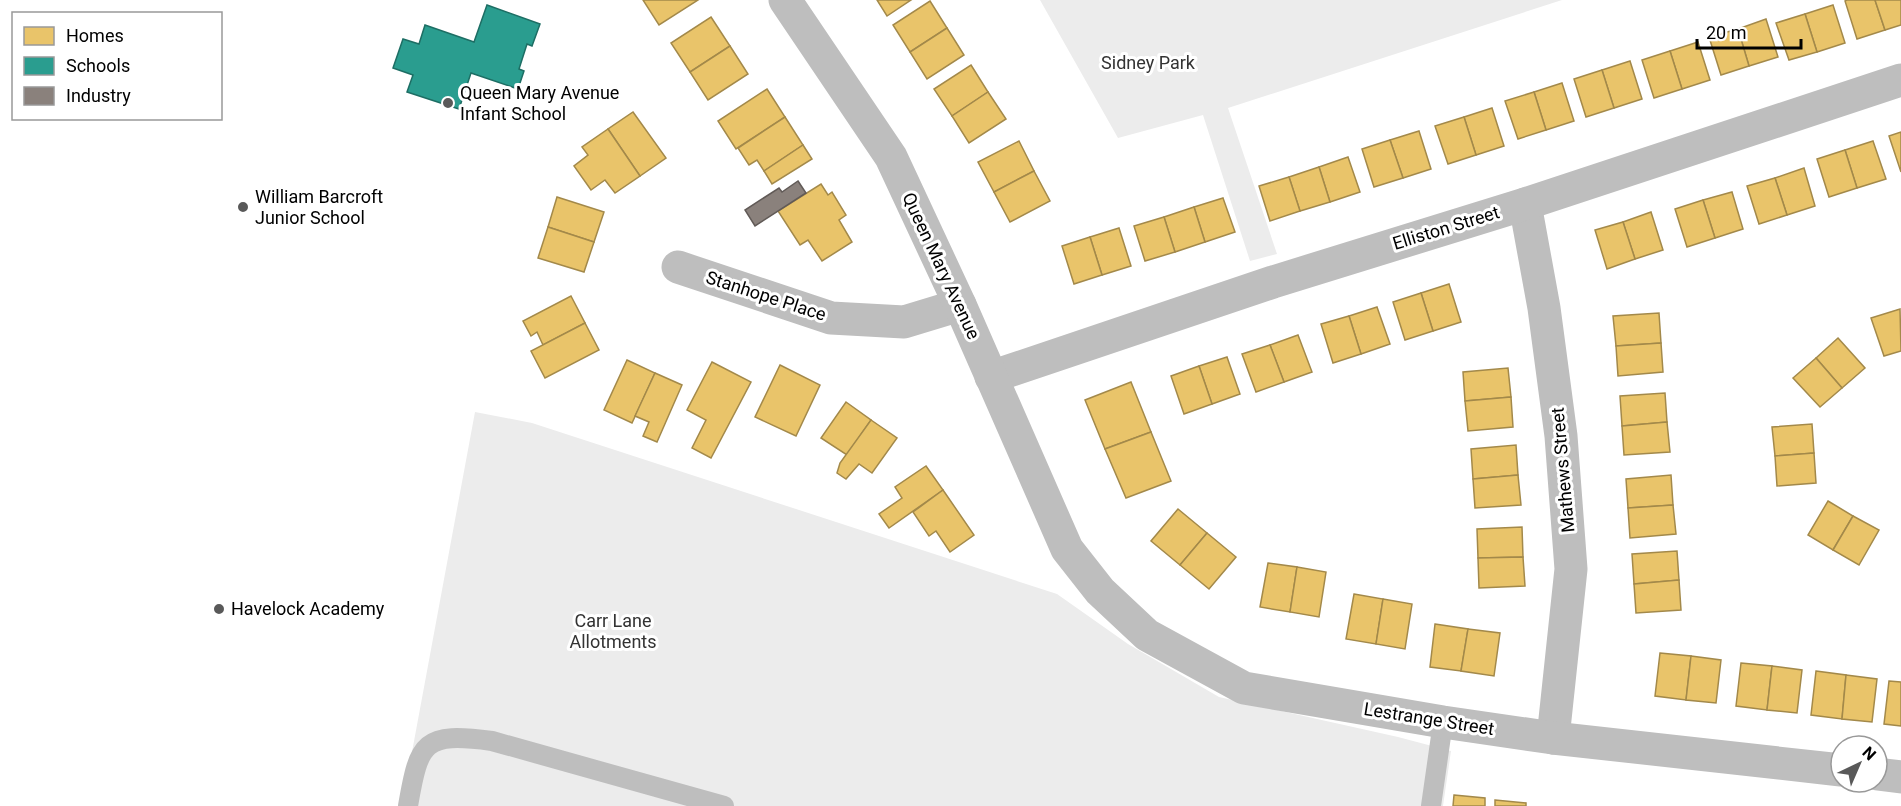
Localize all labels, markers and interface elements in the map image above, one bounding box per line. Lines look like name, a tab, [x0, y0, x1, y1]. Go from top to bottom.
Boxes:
legend	[12, 12, 222, 120]
scale bar	[1697, 12, 1800, 50]
text: 20 m	[1706, 22, 1746, 43]
text: Homes	[66, 25, 124, 46]
park label: Sidney Park	[1101, 52, 1196, 73]
text: Schools	[66, 55, 130, 76]
place label: Queen Mary Avenue Infant School	[460, 82, 619, 124]
text: Industry	[66, 85, 131, 106]
marker: Queen Mary Avenue Infant School	[441, 96, 455, 110]
place label: William Barcroft Junior School	[255, 186, 383, 228]
street label: Queen Mary Avenue	[898, 189, 985, 342]
marker: William Barcroft Junior School	[236, 200, 250, 214]
street label: Elliston Street	[1390, 201, 1502, 254]
street label: Stanhope Place	[703, 266, 829, 325]
street label: Mathews Street	[1547, 406, 1578, 534]
place label: Havelock Academy	[231, 598, 385, 619]
marker: Havelock Academy	[212, 602, 226, 616]
park label: Carr Lane Allotments	[569, 610, 657, 652]
street label: Lestrange Street	[1362, 698, 1496, 739]
north arrow	[1829, 734, 1889, 794]
text: N	[1858, 743, 1880, 764]

